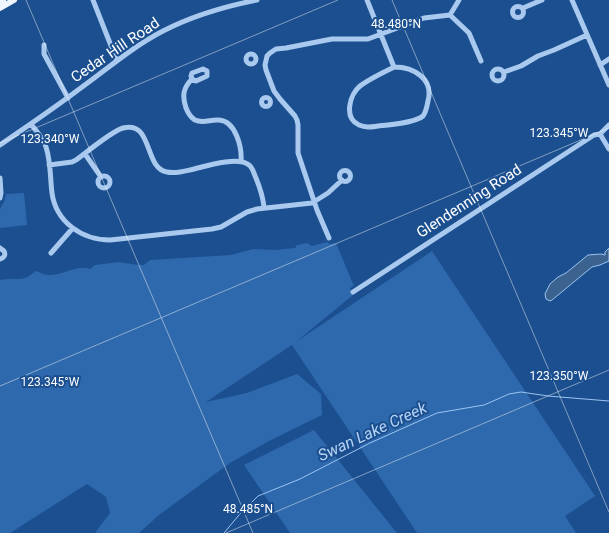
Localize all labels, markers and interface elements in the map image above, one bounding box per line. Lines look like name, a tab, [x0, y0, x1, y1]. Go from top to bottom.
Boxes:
street label: Cedar Hill Road	[67, 14, 163, 86]
text: 48.480°N	[371, 17, 421, 31]
text: 123.345°W	[530, 126, 589, 140]
text: 123.340°W	[21, 132, 80, 146]
street label: Glendenning Road	[413, 160, 525, 242]
text: 123.350°W	[530, 369, 589, 383]
text: 123.345°W	[21, 375, 80, 389]
water label: Swan Lake Creek	[315, 397, 431, 465]
text: 48.485°N	[223, 502, 273, 516]

